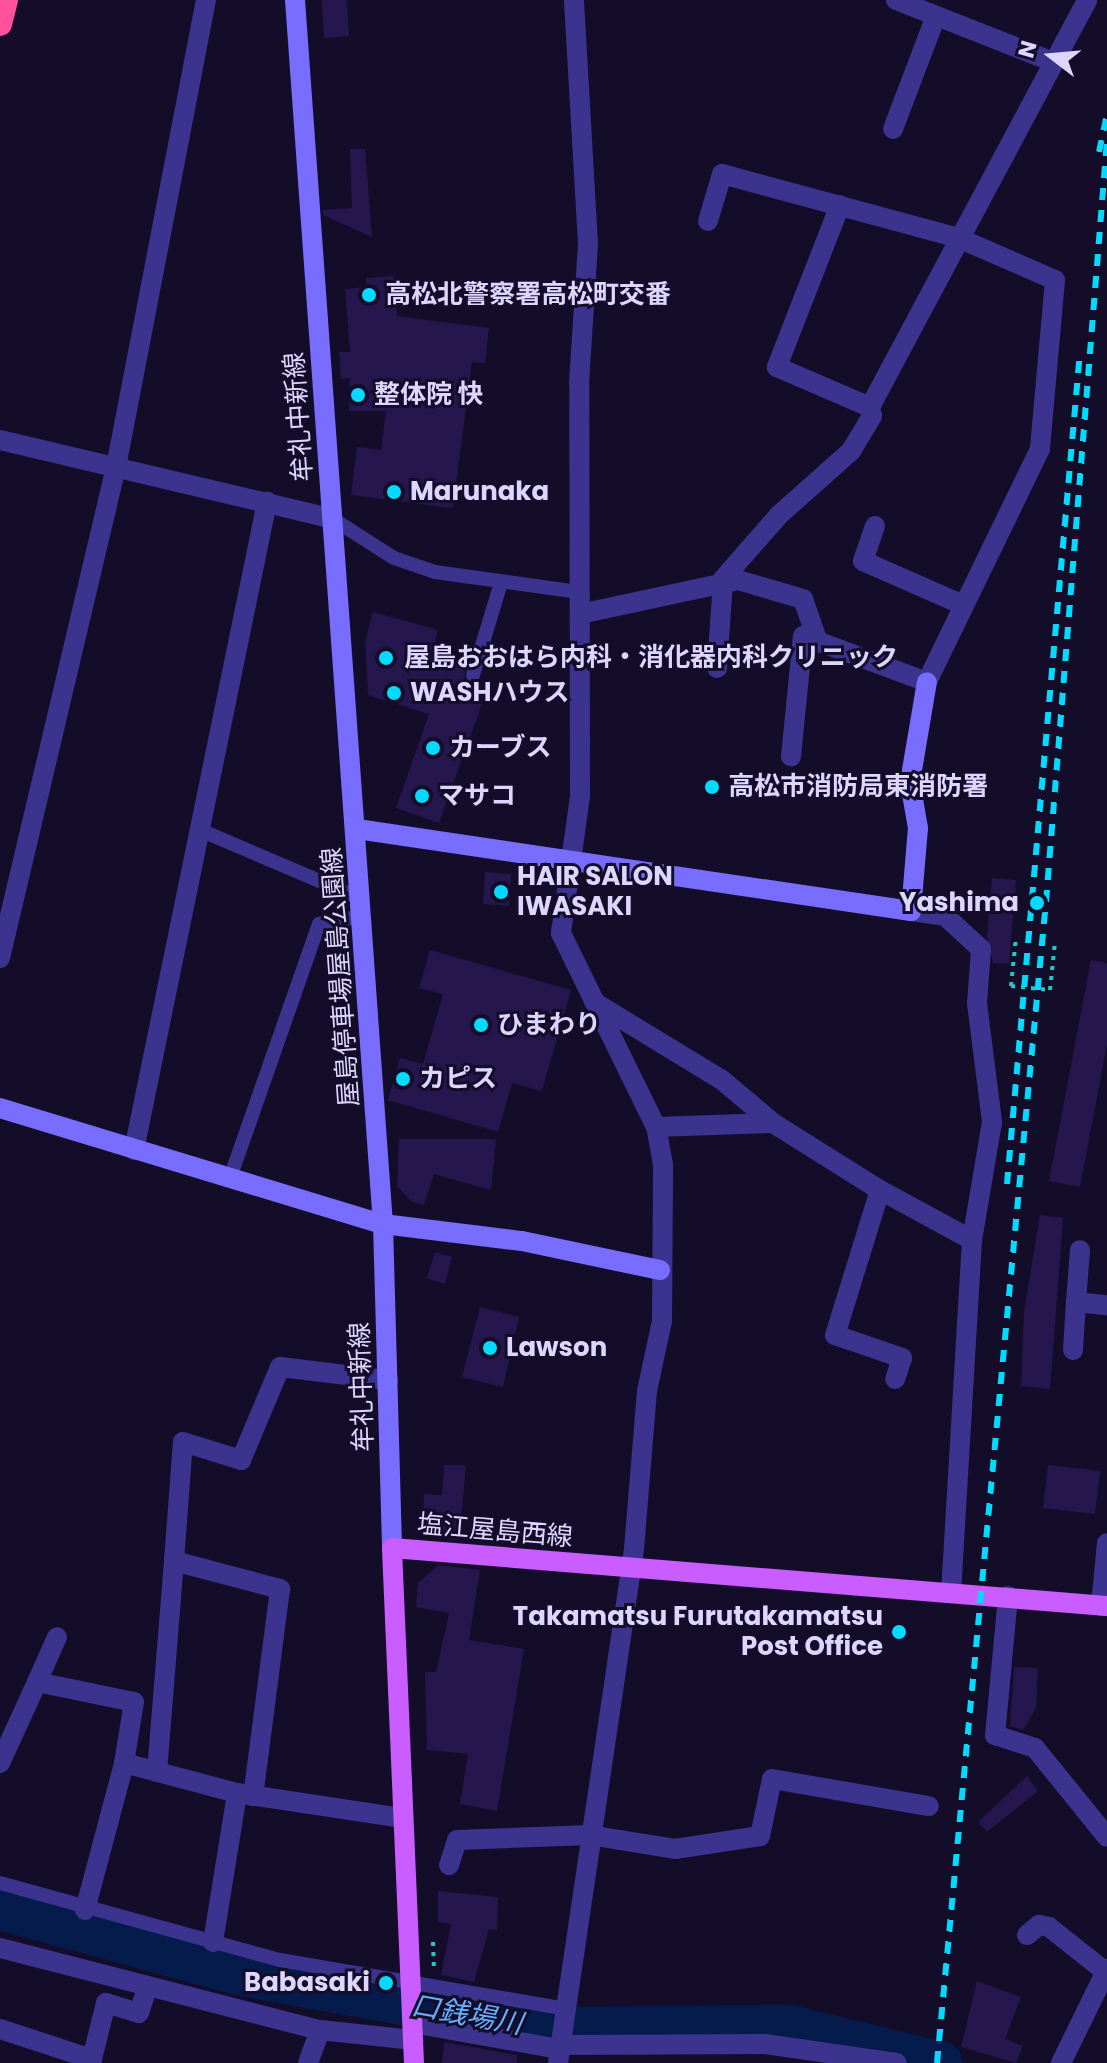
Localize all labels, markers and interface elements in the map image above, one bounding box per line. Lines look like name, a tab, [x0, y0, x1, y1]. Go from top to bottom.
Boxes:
north arrow	[1011, 16, 1091, 96]
text: N	[1010, 37, 1045, 61]
place label: 高松北警察署高松町交番	[385, 279, 671, 311]
marker: 高松北警察署高松町交番	[360, 286, 378, 304]
street label: 牟礼中新線	[279, 351, 319, 483]
place label: 整体院 快	[374, 379, 484, 411]
marker: 整体院 快	[349, 386, 367, 404]
place label: Marunaka	[410, 476, 549, 508]
marker: Marunaka	[385, 483, 403, 501]
place label: 屋島おおはら内科・消化器内科クリニック	[404, 642, 898, 674]
marker: 屋島おおはら内科・消化器内科クリニック	[375, 647, 397, 669]
place label: WASHハウス	[410, 677, 570, 709]
marker: WASHハウス	[385, 684, 403, 702]
place label: カーブス	[449, 732, 553, 764]
marker: カーブス	[424, 739, 442, 757]
place label: 高松市消防局東消防署	[728, 771, 988, 803]
marker: 高松市消防局東消防署	[703, 778, 721, 796]
place label: マサコ	[438, 780, 516, 812]
marker: マサコ	[413, 787, 431, 805]
street label: 屋島停車場屋島公園線	[316, 846, 366, 1108]
place label: HAIR SALON IWASAKI	[517, 861, 673, 922]
marker: HAIR SALON IWASAKI	[492, 883, 510, 901]
place label: Yashima	[899, 887, 1019, 919]
marker: Yashima	[1026, 892, 1048, 914]
place label: ひまわり	[497, 1009, 601, 1041]
marker: ひまわり	[472, 1016, 490, 1034]
place label: カピス	[419, 1063, 497, 1095]
marker: カピス	[394, 1070, 412, 1088]
street label: 牟礼中新線	[344, 1321, 380, 1453]
place label: Lawson	[506, 1332, 607, 1364]
marker: Lawson	[481, 1339, 499, 1357]
street label: 塩江屋島西線	[416, 1509, 574, 1553]
place label: Takamatsu Furutakamatsu Post Office	[513, 1601, 883, 1662]
marker: Takamatsu Furutakamatsu Post Office	[890, 1623, 908, 1641]
place label: Babasaki	[244, 1967, 370, 1999]
marker: Babasaki	[377, 1974, 395, 1992]
water label: 口銭場川	[409, 1989, 525, 2041]

